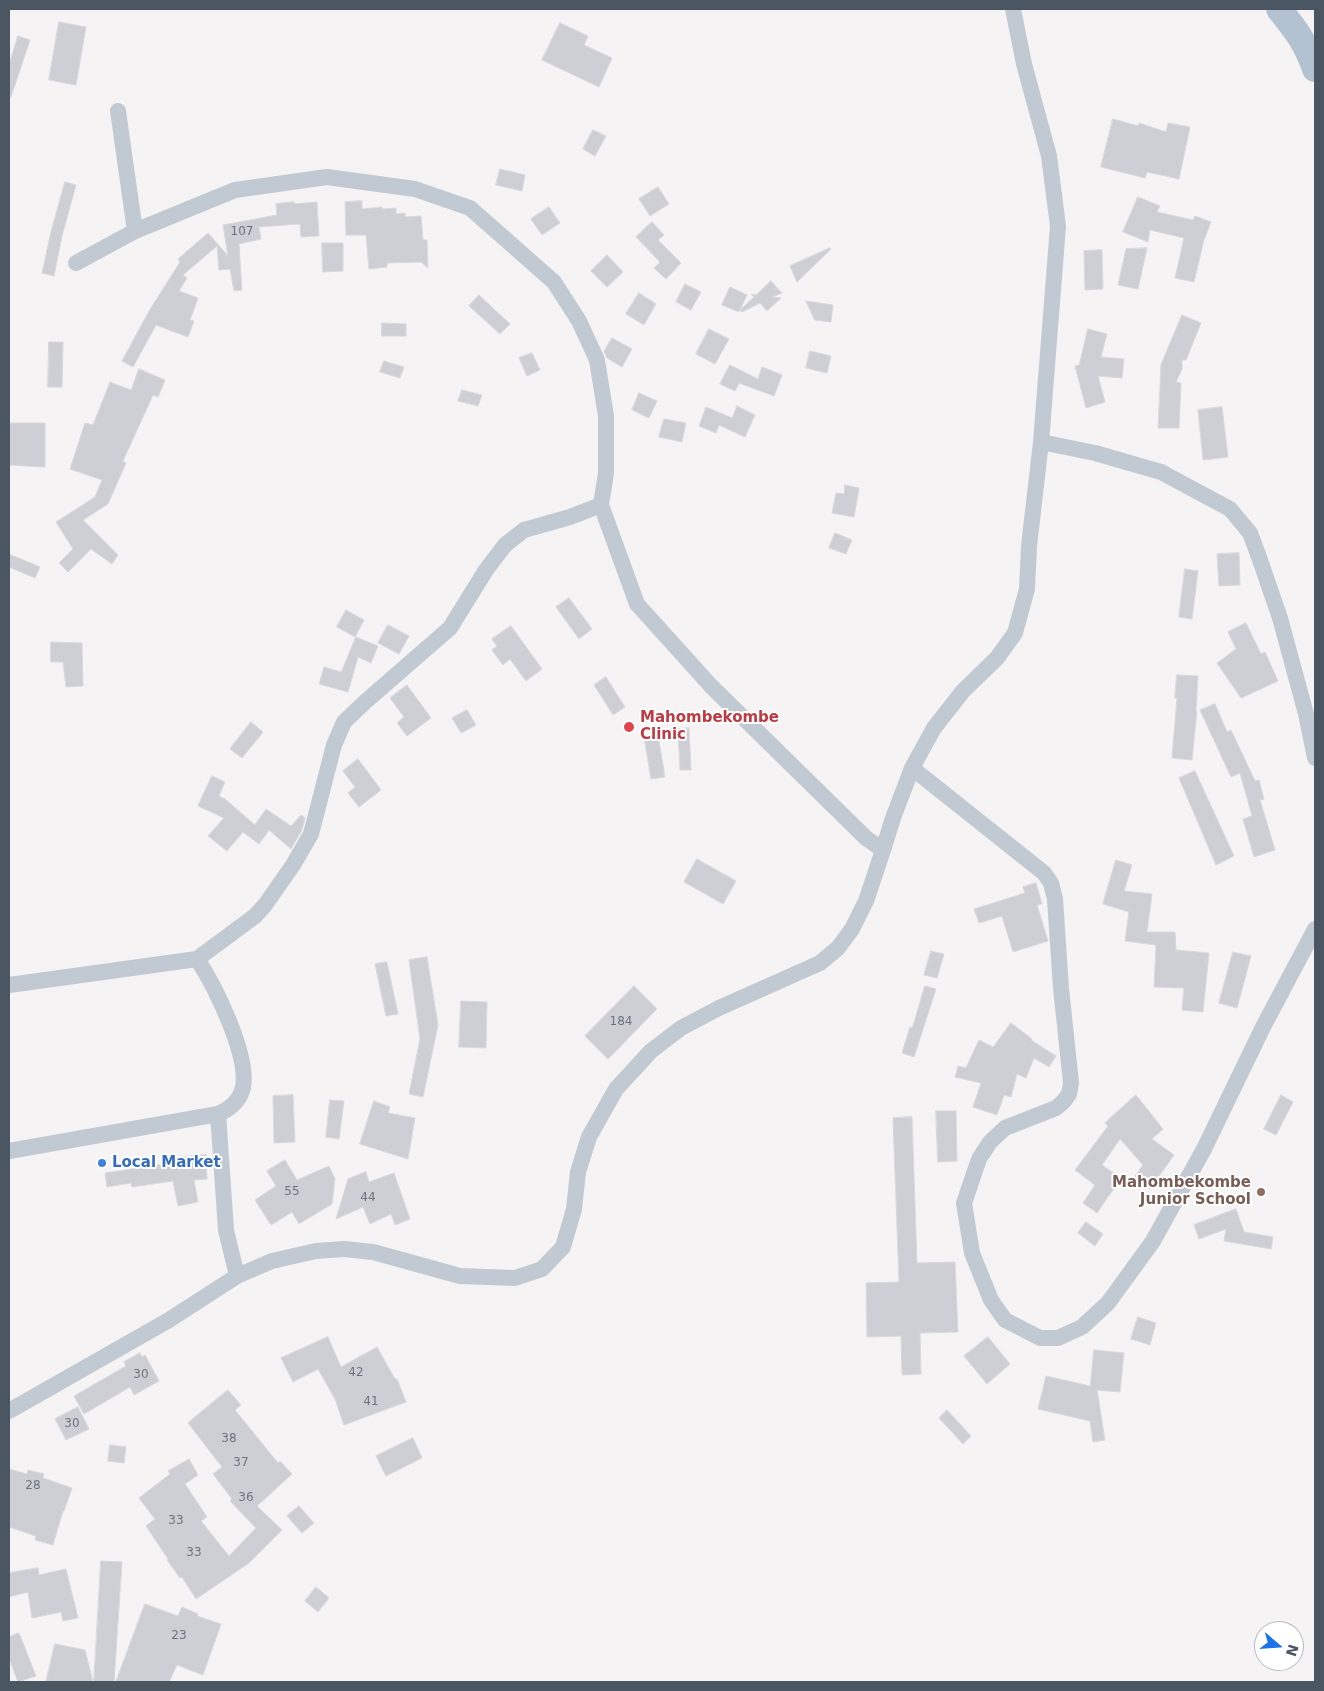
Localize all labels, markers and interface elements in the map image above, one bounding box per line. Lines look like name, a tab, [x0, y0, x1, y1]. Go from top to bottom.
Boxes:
house number: 107	[231, 225, 253, 239]
place label: Mahombekombe Clinic	[640, 709, 779, 744]
marker: Mahombekombe Clinic	[622, 720, 636, 734]
house number: 184	[610, 1015, 632, 1029]
place label: Local Market	[112, 1154, 221, 1172]
marker: Local Market	[96, 1157, 108, 1169]
place label: Mahombekombe Junior School	[1112, 1174, 1251, 1209]
house number: 55	[284, 1185, 300, 1199]
marker: Mahombekombe Junior School	[1255, 1186, 1267, 1198]
house number: 44	[360, 1191, 376, 1205]
house number: 42	[348, 1366, 364, 1380]
house number: 30	[133, 1368, 149, 1382]
house number: 41	[363, 1395, 379, 1409]
house number: 30	[64, 1417, 80, 1431]
house number: 38	[221, 1432, 237, 1446]
house number: 37	[233, 1456, 249, 1470]
house number: 28	[25, 1479, 41, 1493]
house number: 36	[238, 1491, 254, 1505]
house number: 33	[168, 1514, 184, 1528]
house number: 33	[186, 1546, 202, 1560]
north arrow	[1254, 1621, 1304, 1671]
house number: 23	[171, 1629, 187, 1643]
text: N	[1283, 1642, 1302, 1658]

